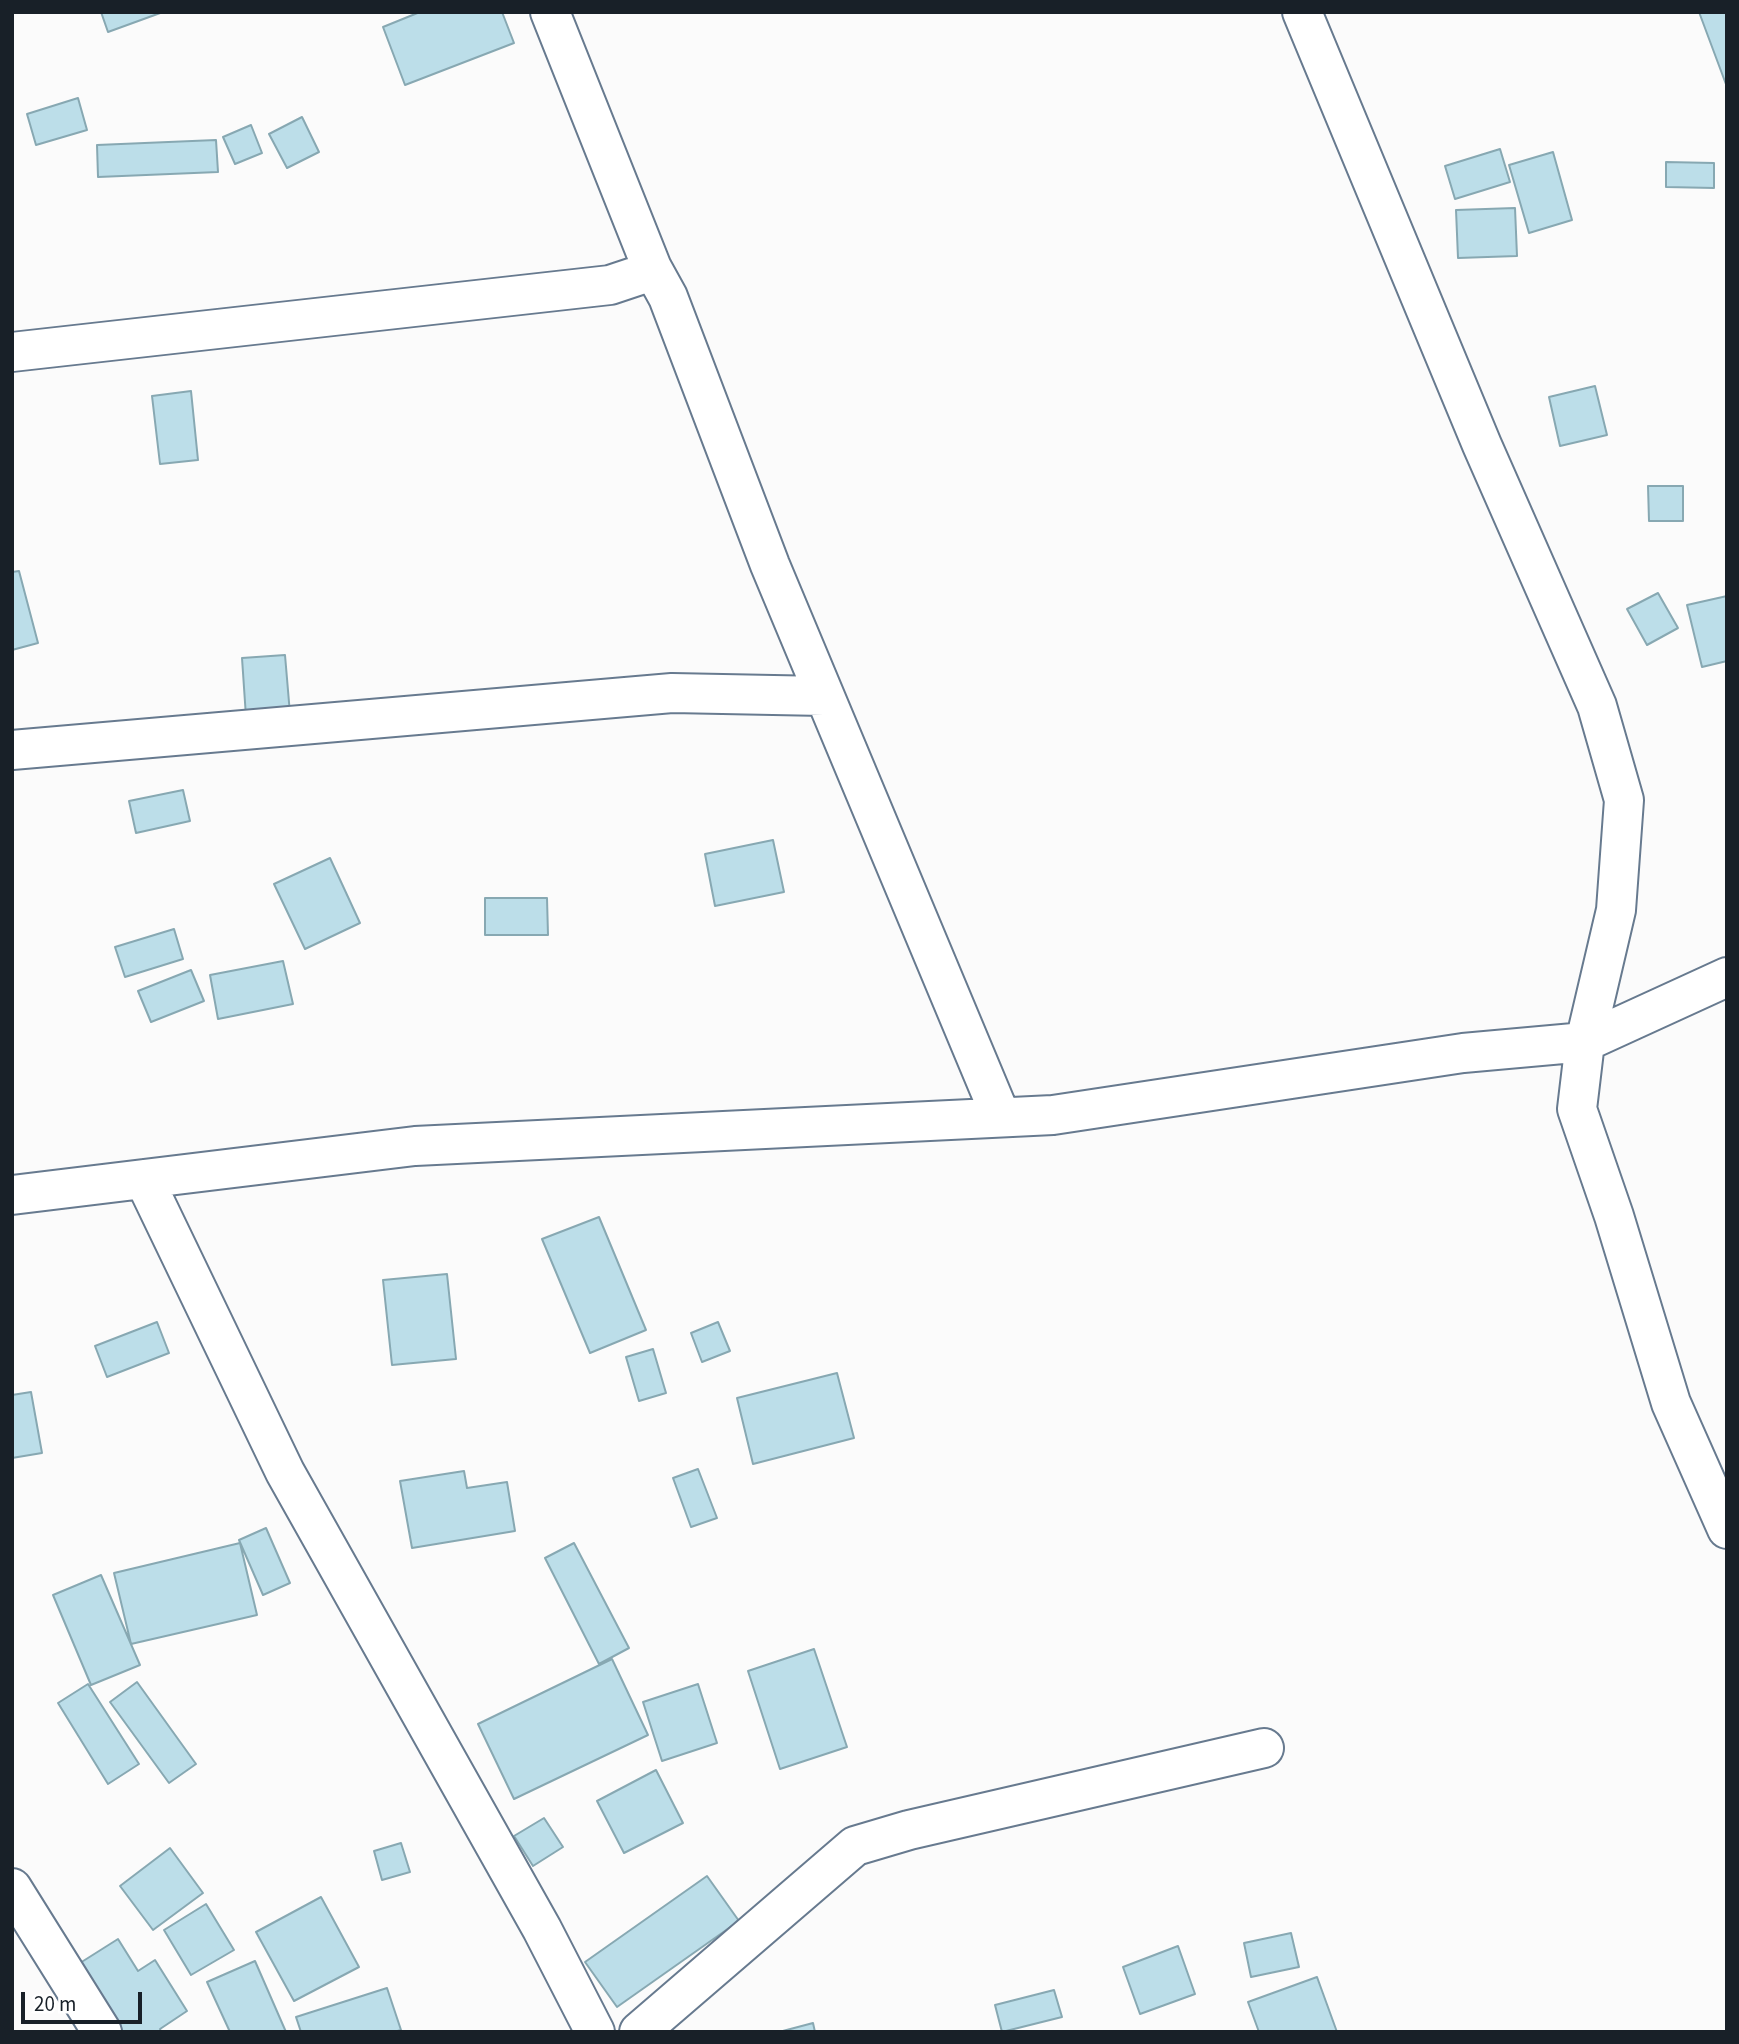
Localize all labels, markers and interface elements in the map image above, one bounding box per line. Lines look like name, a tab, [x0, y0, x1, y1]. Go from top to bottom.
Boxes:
scale bar	[24, 1978, 145, 2022]
text: 20 m	[34, 1989, 76, 2019]

